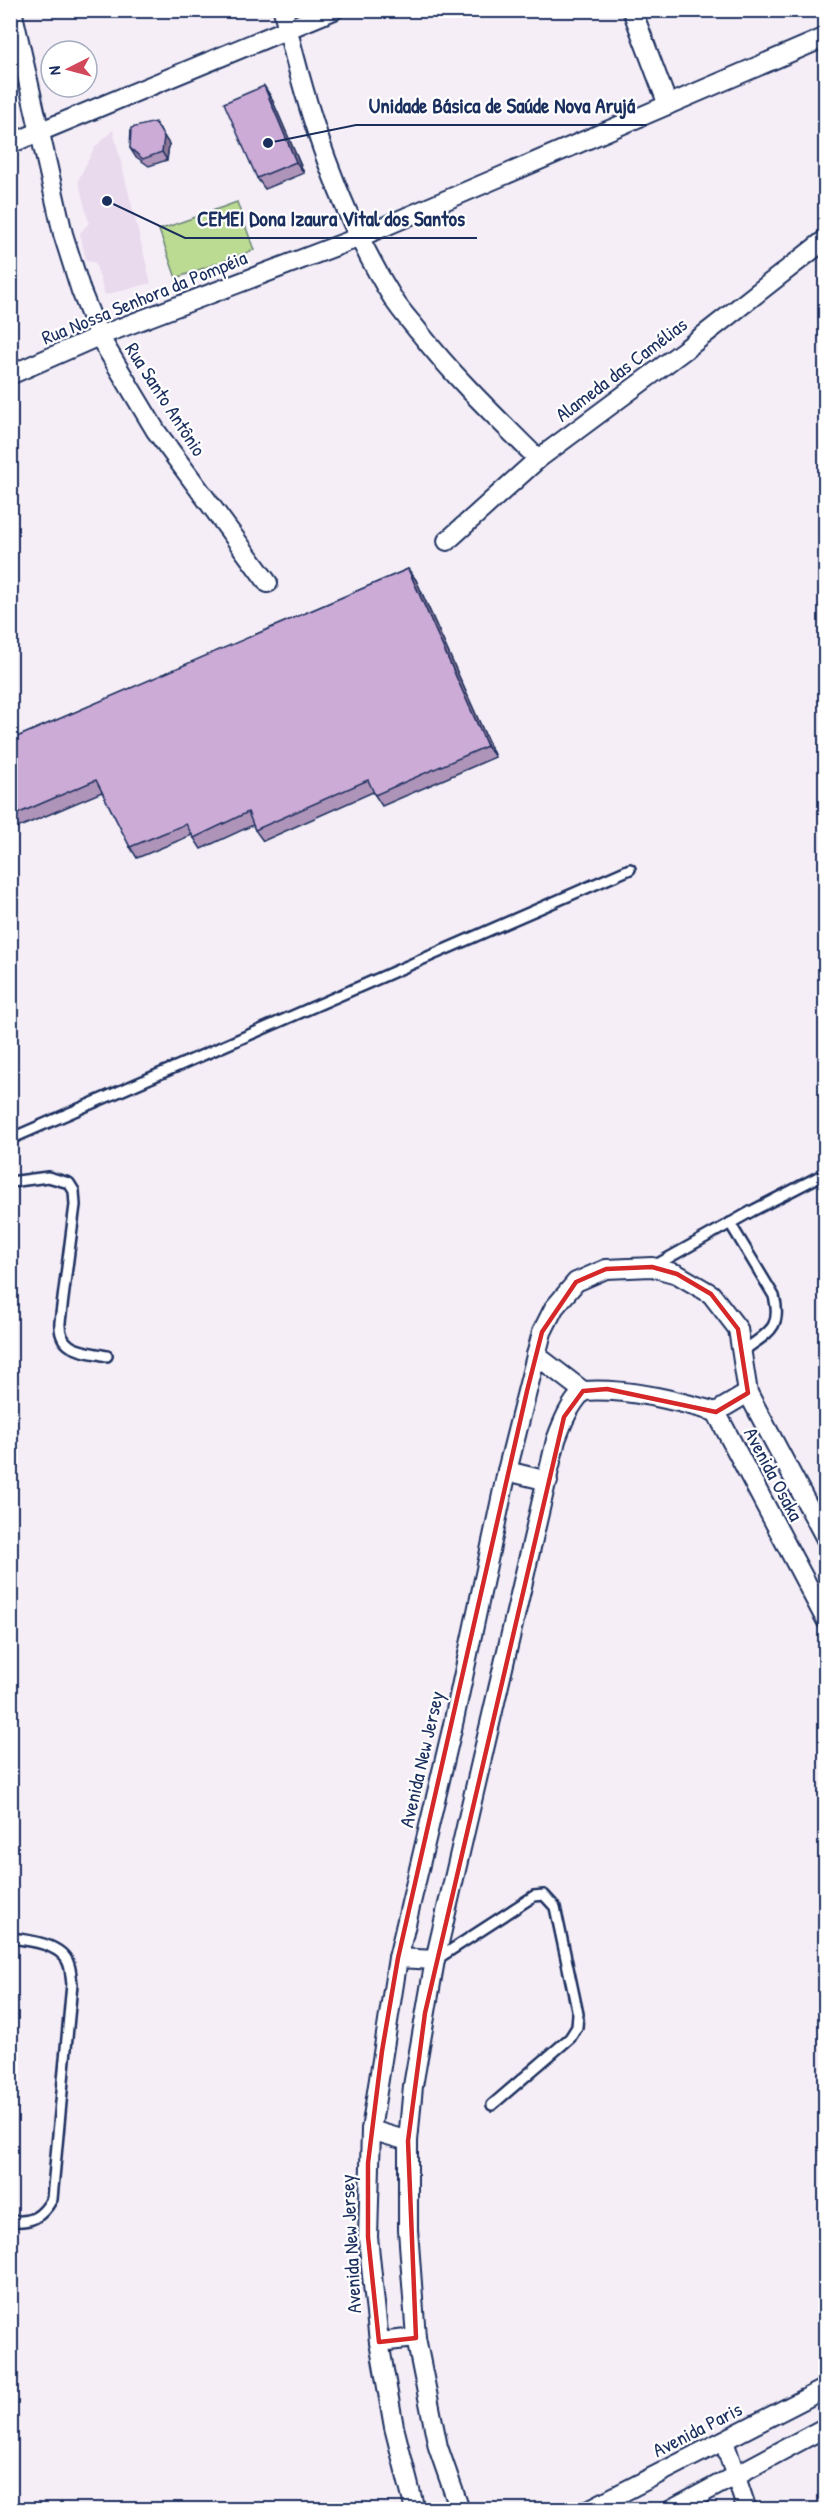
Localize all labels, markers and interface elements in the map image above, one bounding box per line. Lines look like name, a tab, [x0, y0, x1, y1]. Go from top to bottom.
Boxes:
north arrow	[39, 39, 99, 99]
text: N	[43, 65, 65, 76]
callout: Unidade Básica de Saúde Nova Arujá	[356, 86, 647, 125]
text: Unidade Básica de Saúde Nova Arujá	[369, 91, 636, 120]
callout: CEMEI Dona Izaura Vital dos Santos	[185, 199, 477, 238]
text: CEMEI Dona Izaura Vital dos Santos	[197, 204, 465, 233]
street label: Rua Nossa Senhora da Pompéia	[37, 243, 251, 351]
street label: Alameda das Camélias	[550, 310, 693, 427]
street label: Rua Santo Antônio	[119, 337, 213, 461]
street label: Avenida Osaka	[738, 1423, 810, 1526]
street label: Avenida New Jersey	[392, 1688, 450, 1830]
street label: Avenida New Jersey	[333, 2174, 367, 2314]
street label: Avenida Paris	[648, 2395, 747, 2463]

